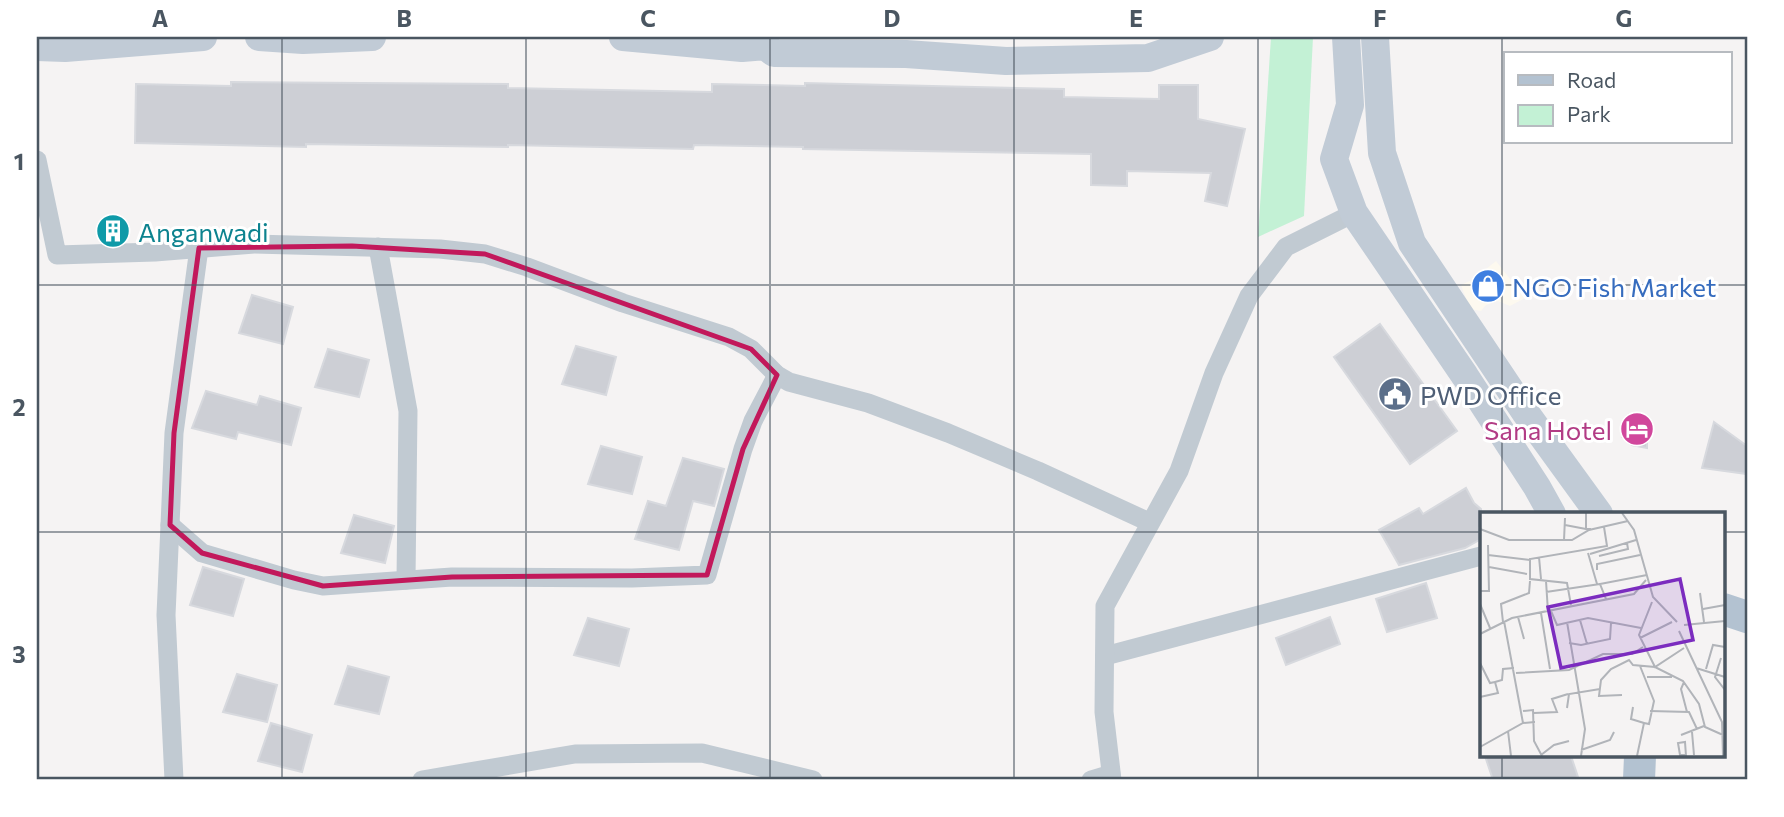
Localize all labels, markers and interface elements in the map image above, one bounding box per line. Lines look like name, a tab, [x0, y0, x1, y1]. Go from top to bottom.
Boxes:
text: A	[152, 4, 169, 32]
text: B	[396, 4, 412, 32]
text: C	[640, 4, 656, 32]
text: D	[884, 4, 901, 32]
text: E	[1129, 4, 1143, 32]
text: F	[1373, 4, 1387, 32]
text: G	[1616, 4, 1632, 32]
legend	[1504, 52, 1732, 144]
text: Road	[1567, 67, 1616, 92]
text: Park	[1567, 101, 1611, 126]
text: 1	[14, 147, 24, 175]
building icon: Anganwadi	[94, 212, 132, 250]
place label: Anganwadi	[138, 216, 269, 247]
shop icon: NGO Fish Market	[1469, 267, 1507, 305]
place label: NGO Fish Market	[1512, 271, 1717, 302]
public building icon: PWD Office	[1376, 375, 1414, 413]
place label: PWD Office	[1420, 379, 1561, 410]
text: 2	[12, 393, 26, 421]
hotel icon: Sana Hotel	[1618, 410, 1656, 448]
place label: Sana Hotel	[1484, 414, 1612, 445]
inset map	[1480, 512, 1724, 758]
text: 3	[12, 640, 26, 668]

